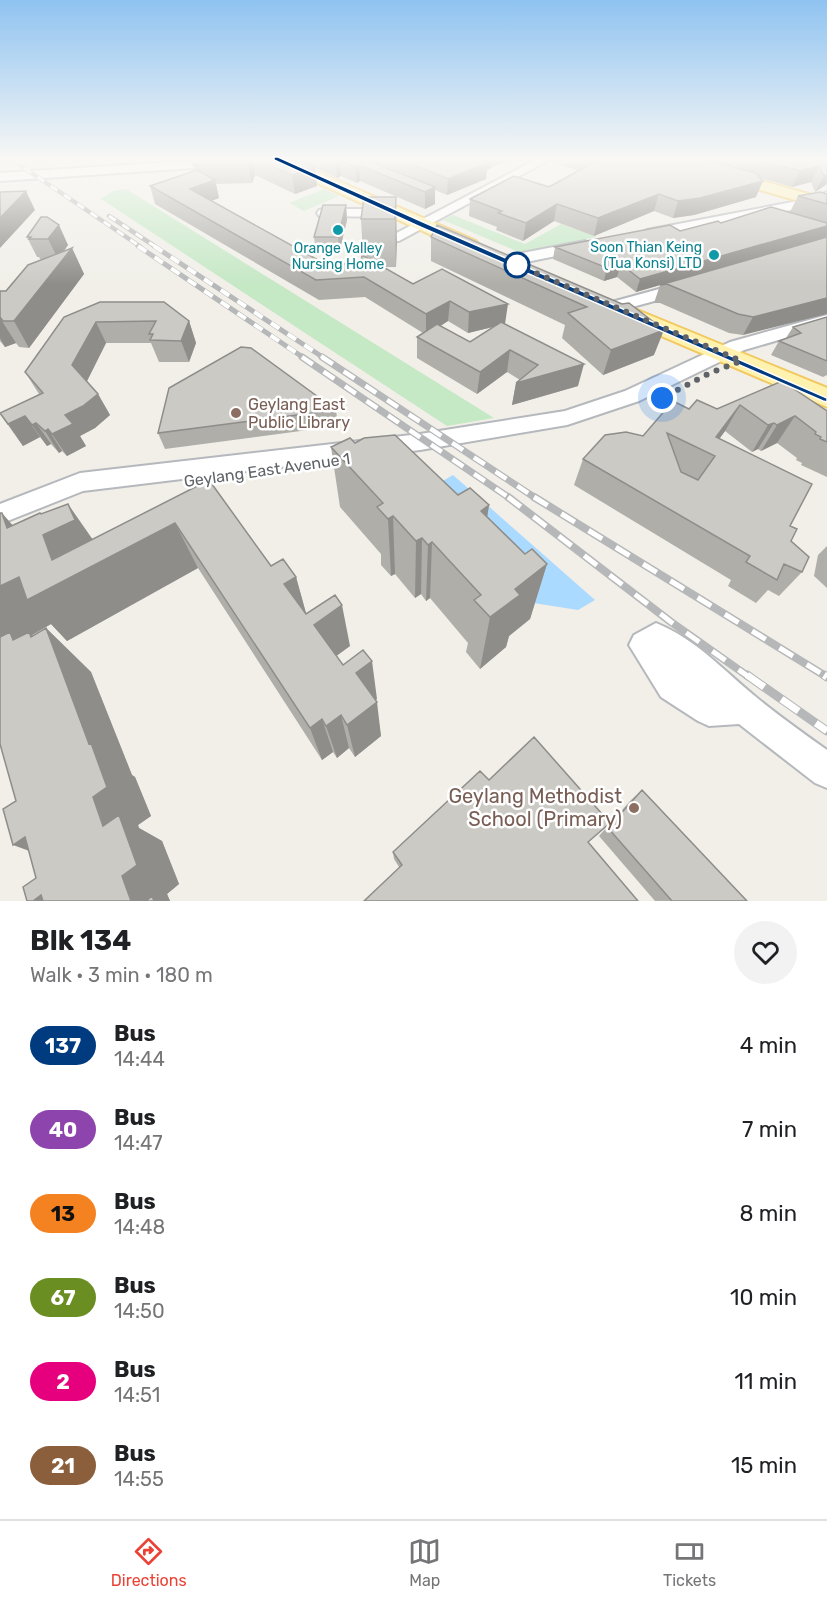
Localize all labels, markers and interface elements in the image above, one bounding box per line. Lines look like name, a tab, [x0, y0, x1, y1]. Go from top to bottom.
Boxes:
marker: Orange Valley Nursing Home	[331, 223, 345, 237]
place label: Soon Thian Keing (Tua Konsi) LTD	[590, 239, 702, 272]
place label: Orange Valley Nursing Home	[292, 240, 384, 273]
marker: Soon Thian Keing (Tua Konsi) LTD	[707, 248, 721, 262]
unlabelled marker	[504, 252, 530, 278]
your location	[647, 383, 677, 413]
place label: Geylang East Public Library	[248, 395, 350, 432]
marker: Geylang East Public Library	[229, 406, 243, 420]
street label: Geylang East Avenue 1	[183, 449, 351, 491]
place label: Geylang Methodist School (Primary)	[448, 784, 622, 831]
marker: Geylang Methodist School (Primary)	[627, 801, 641, 815]
button: heart	[734, 921, 797, 984]
text: Blk 134	[30, 924, 131, 957]
text: Walk · 3 min · 180 m	[30, 963, 213, 987]
text: Bus	[114, 1020, 156, 1047]
text: 4 min	[740, 1032, 797, 1059]
text: 137	[45, 1033, 81, 1058]
text: 14:44	[114, 1047, 165, 1071]
text: Bus	[114, 1104, 156, 1131]
text: 7 min	[742, 1116, 797, 1143]
text: 40	[49, 1117, 77, 1142]
text: 14:47	[114, 1131, 162, 1155]
text: Bus	[114, 1188, 156, 1215]
text: 8 min	[739, 1200, 797, 1227]
text: 13	[51, 1201, 75, 1226]
text: 14:48	[114, 1215, 165, 1239]
text: Bus	[114, 1272, 156, 1299]
text: 10 min	[730, 1284, 797, 1311]
text: 67	[51, 1285, 76, 1310]
text: 14:50	[114, 1299, 165, 1323]
text: Bus	[114, 1356, 156, 1383]
text: 11 min	[735, 1368, 797, 1395]
text: 2	[56, 1369, 70, 1394]
text: 14:51	[114, 1383, 160, 1407]
text: Bus	[114, 1440, 156, 1467]
text: 15 min	[731, 1452, 797, 1479]
text: 21	[51, 1453, 75, 1478]
text: 14:55	[114, 1467, 164, 1491]
tab: Directions	[111, 1535, 187, 1590]
tab: Map	[408, 1535, 441, 1590]
tab: Tickets	[663, 1535, 716, 1590]

